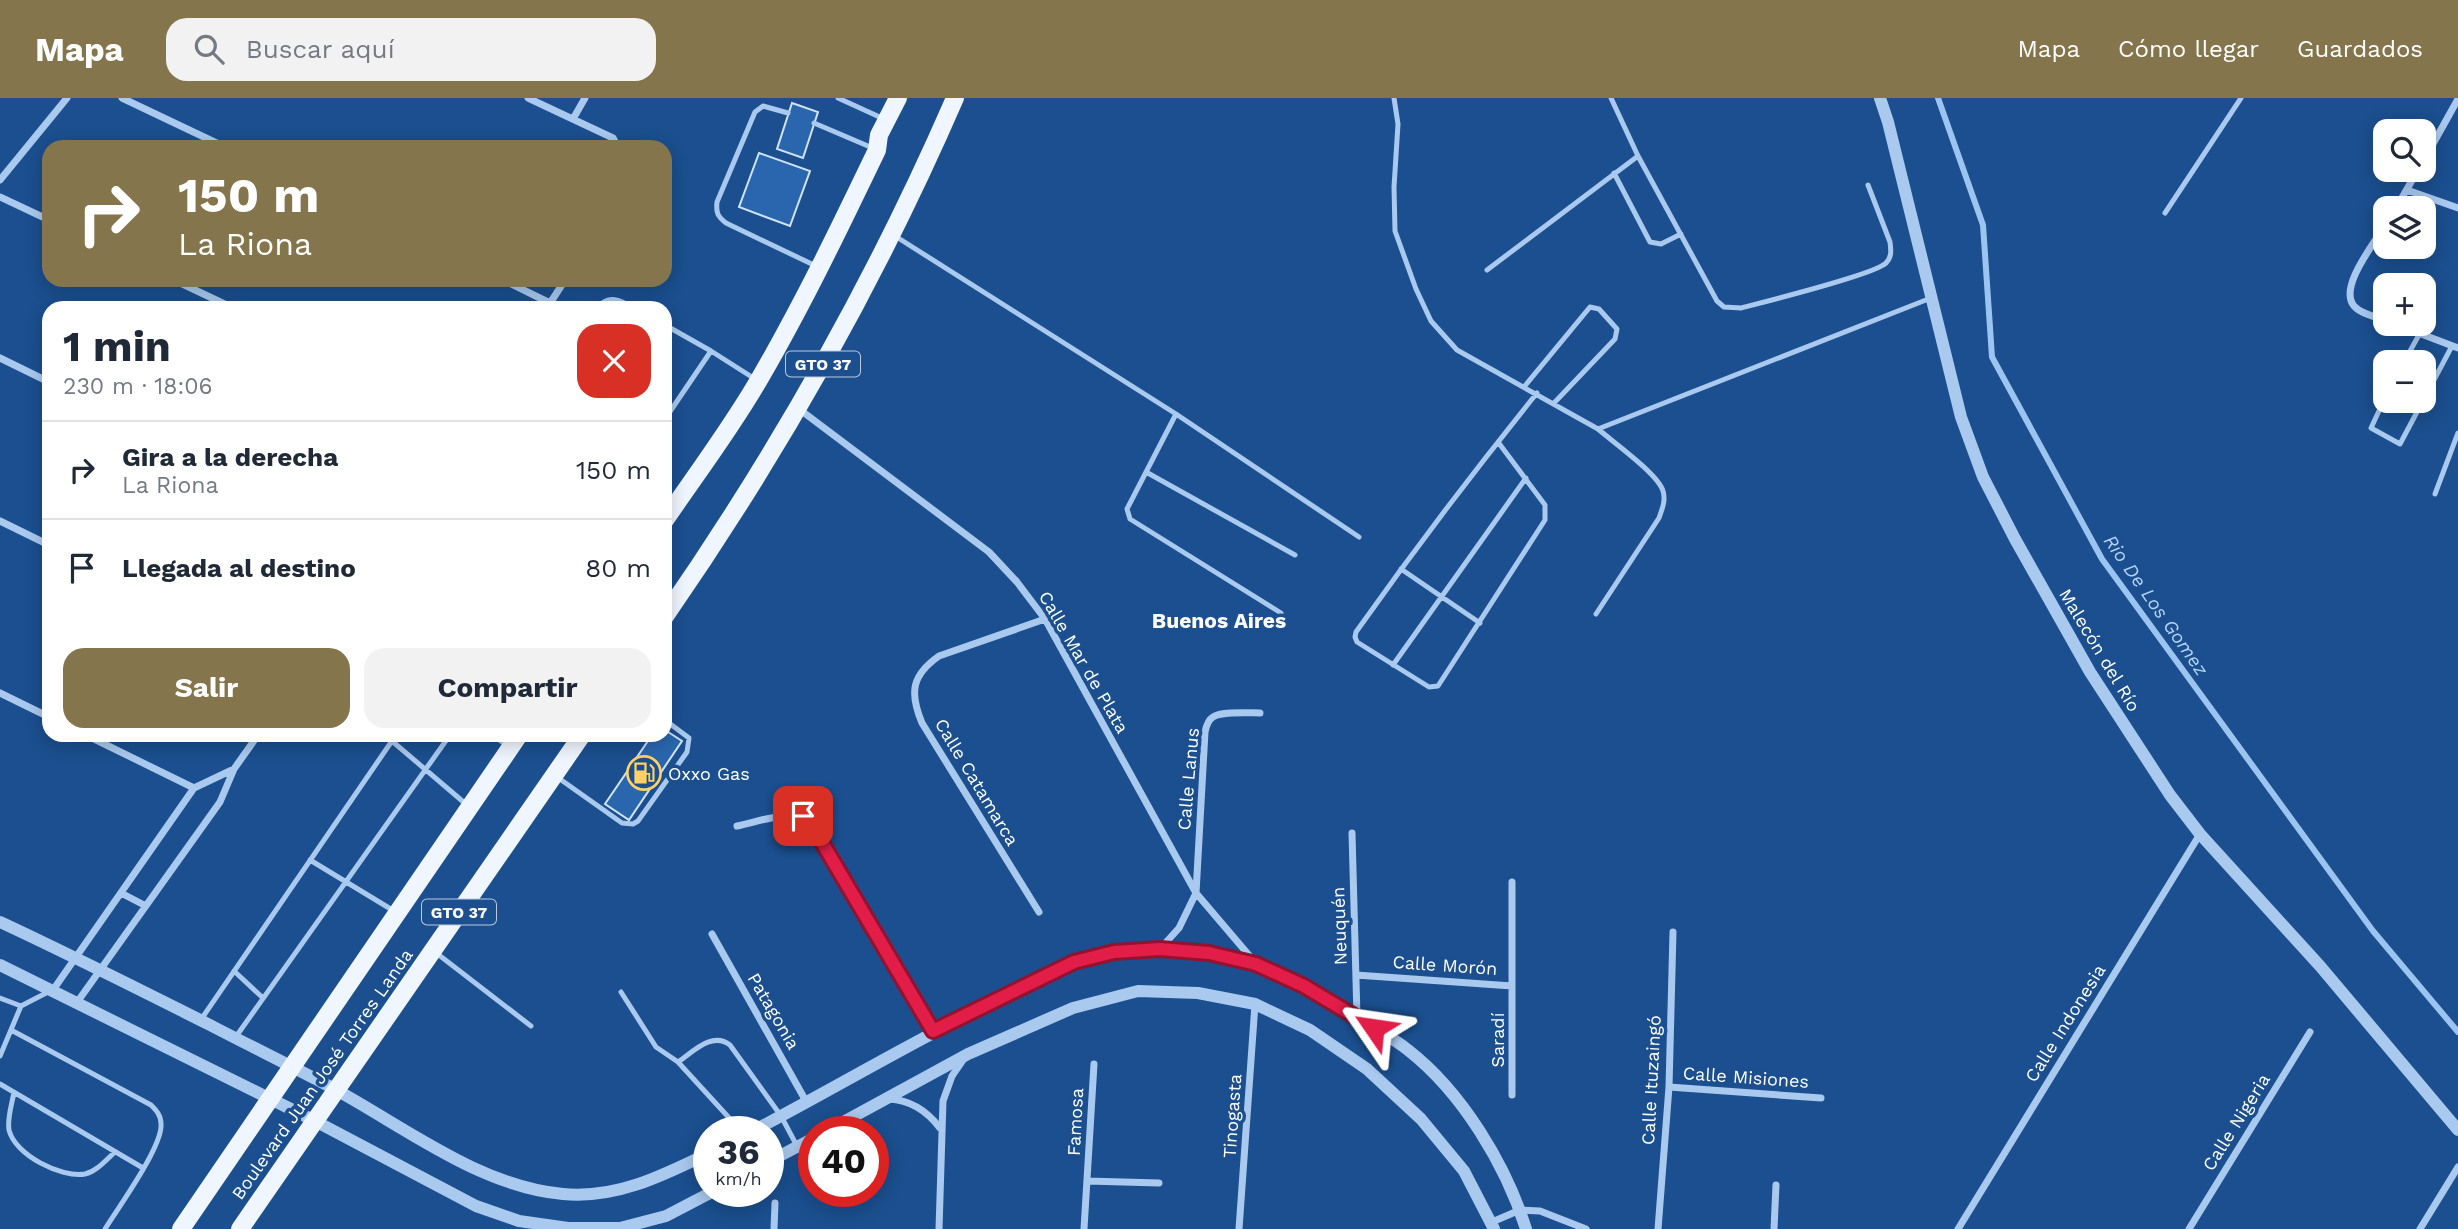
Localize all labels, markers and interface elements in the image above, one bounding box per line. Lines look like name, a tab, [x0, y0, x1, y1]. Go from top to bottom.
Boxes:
search box	[166, 18, 656, 81]
text: Mapa	[35, 30, 124, 69]
icon: search	[190, 30, 228, 68]
text: Buscar aquí	[246, 34, 395, 64]
text: Mapa	[2018, 35, 2080, 63]
text: Cómo llegar	[2118, 35, 2259, 63]
text: Guardados	[2297, 35, 2423, 63]
map controls	[2373, 119, 2436, 413]
button: search	[2373, 119, 2436, 182]
text: 150 m	[178, 166, 319, 224]
icon: right	[63, 168, 154, 259]
button: layers	[2373, 196, 2436, 259]
text: La Riona	[178, 225, 312, 263]
button: +	[2373, 273, 2436, 336]
text: 1 min	[63, 322, 171, 371]
button: close	[577, 324, 651, 398]
button: −	[2373, 350, 2436, 413]
road number: GTO 37	[786, 352, 860, 376]
text: 230 m · 18:06	[63, 373, 213, 400]
text: Gira a la derecha	[122, 442, 338, 472]
icon: right	[63, 451, 101, 489]
text: 150 m	[576, 455, 651, 485]
text: La Riona	[122, 472, 218, 499]
water label: Rio De Los Gomez	[2099, 530, 2213, 680]
icon: arrive	[63, 549, 101, 587]
text: Llegada al destino	[122, 553, 356, 583]
text: 80 m	[585, 553, 651, 583]
street label: Malecón del Río	[2055, 585, 2145, 715]
street label: Calle Mar de Plata	[1035, 587, 1133, 737]
district label: Buenos Aires	[1152, 608, 1286, 633]
button: Salir	[63, 648, 350, 728]
button: Compartir	[364, 648, 651, 728]
street label: Calle Catamarca	[931, 715, 1023, 849]
street label: Calle Lanus	[1173, 727, 1203, 831]
fuel station icon: Oxxo Gas	[625, 754, 663, 792]
place label: Oxxo Gas	[668, 763, 750, 784]
pin	[773, 786, 833, 846]
icon: arrive	[784, 797, 822, 835]
street label: Neuquén	[1327, 886, 1351, 966]
road number: GTO 37	[422, 900, 496, 925]
street label: Boulevard Juan José Torres Landa	[227, 945, 417, 1203]
street label: Calle Morón	[1392, 951, 1498, 979]
street label: Calle Indonesia	[2020, 960, 2110, 1086]
street label: Patagonia	[744, 969, 804, 1053]
position arrow	[1337, 991, 1411, 1065]
street label: Saradí	[1487, 1012, 1508, 1067]
street label: Calle Ituzaingó	[1637, 1014, 1665, 1146]
street label: Calle Misiones	[1682, 1062, 1810, 1092]
street label: Calle Nigeria	[2198, 1070, 2274, 1174]
street label: Tinogasta	[1219, 1073, 1245, 1159]
street label: Famosa	[1063, 1088, 1087, 1156]
speed limit sign: 40	[798, 1116, 889, 1207]
text: 36	[717, 1131, 760, 1173]
text: km/h	[715, 1168, 762, 1189]

